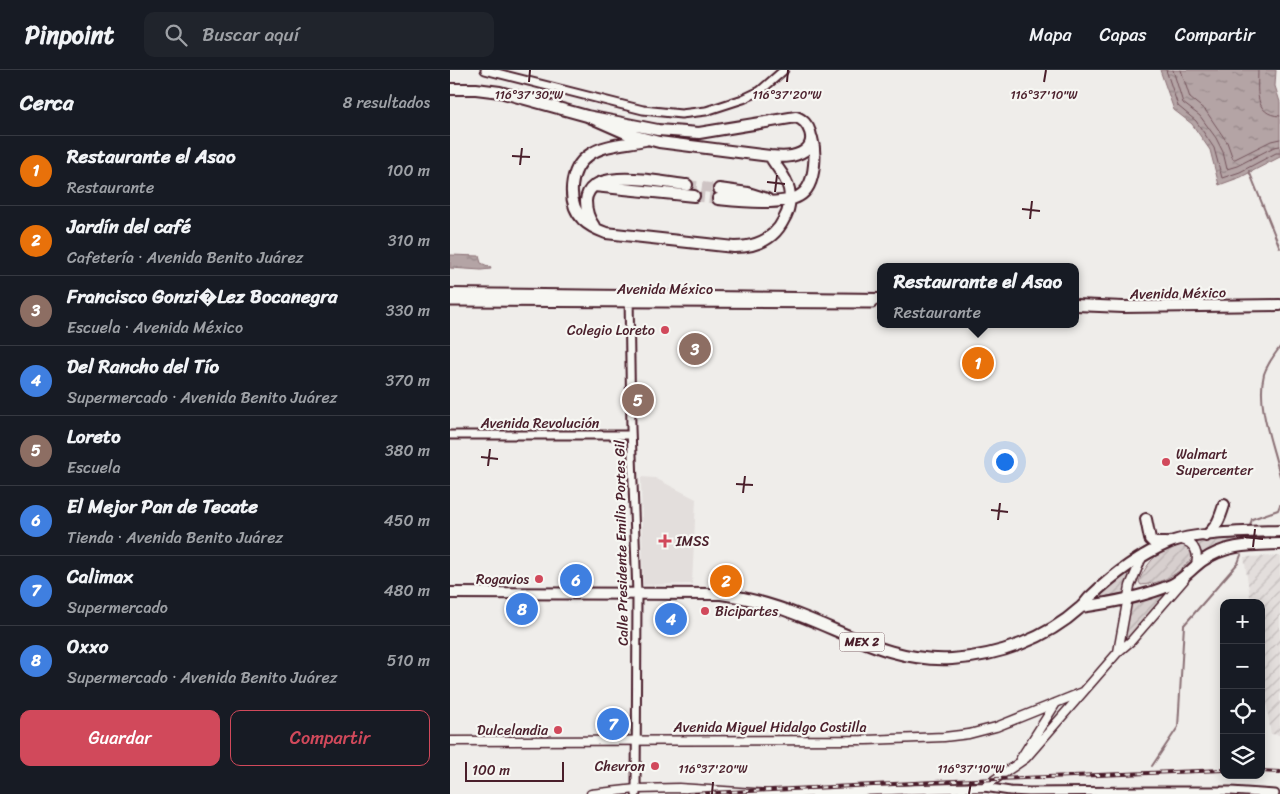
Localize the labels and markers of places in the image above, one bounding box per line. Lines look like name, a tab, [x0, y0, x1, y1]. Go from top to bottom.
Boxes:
place label: Colegio Loreto	[567, 318, 655, 343]
marker: Colegio Loreto	[659, 324, 671, 336]
pin: 3	[679, 330, 711, 368]
pin: 1	[962, 344, 994, 382]
pin: 5	[622, 381, 654, 419]
place label: Walmart Supercenter	[1176, 442, 1254, 483]
marker: Walmart Supercenter	[1160, 456, 1172, 468]
place label: IMSS	[675, 529, 710, 554]
marker: IMSS	[658, 534, 672, 548]
pin: 6	[560, 561, 592, 599]
pin: 2	[710, 562, 742, 600]
place label: Rogavios	[476, 567, 529, 592]
marker: Rogavios	[533, 573, 545, 585]
pin: 8	[506, 590, 538, 628]
place label: Bicipartes	[715, 599, 779, 624]
pin: 4	[655, 600, 687, 638]
marker: Bicipartes	[699, 605, 711, 617]
pin: 7	[597, 705, 629, 743]
place label: Dulcelandia	[477, 718, 549, 743]
marker: Dulcelandia	[552, 724, 564, 736]
place label: Chevron	[595, 754, 645, 779]
marker: Chevron	[649, 760, 661, 772]

